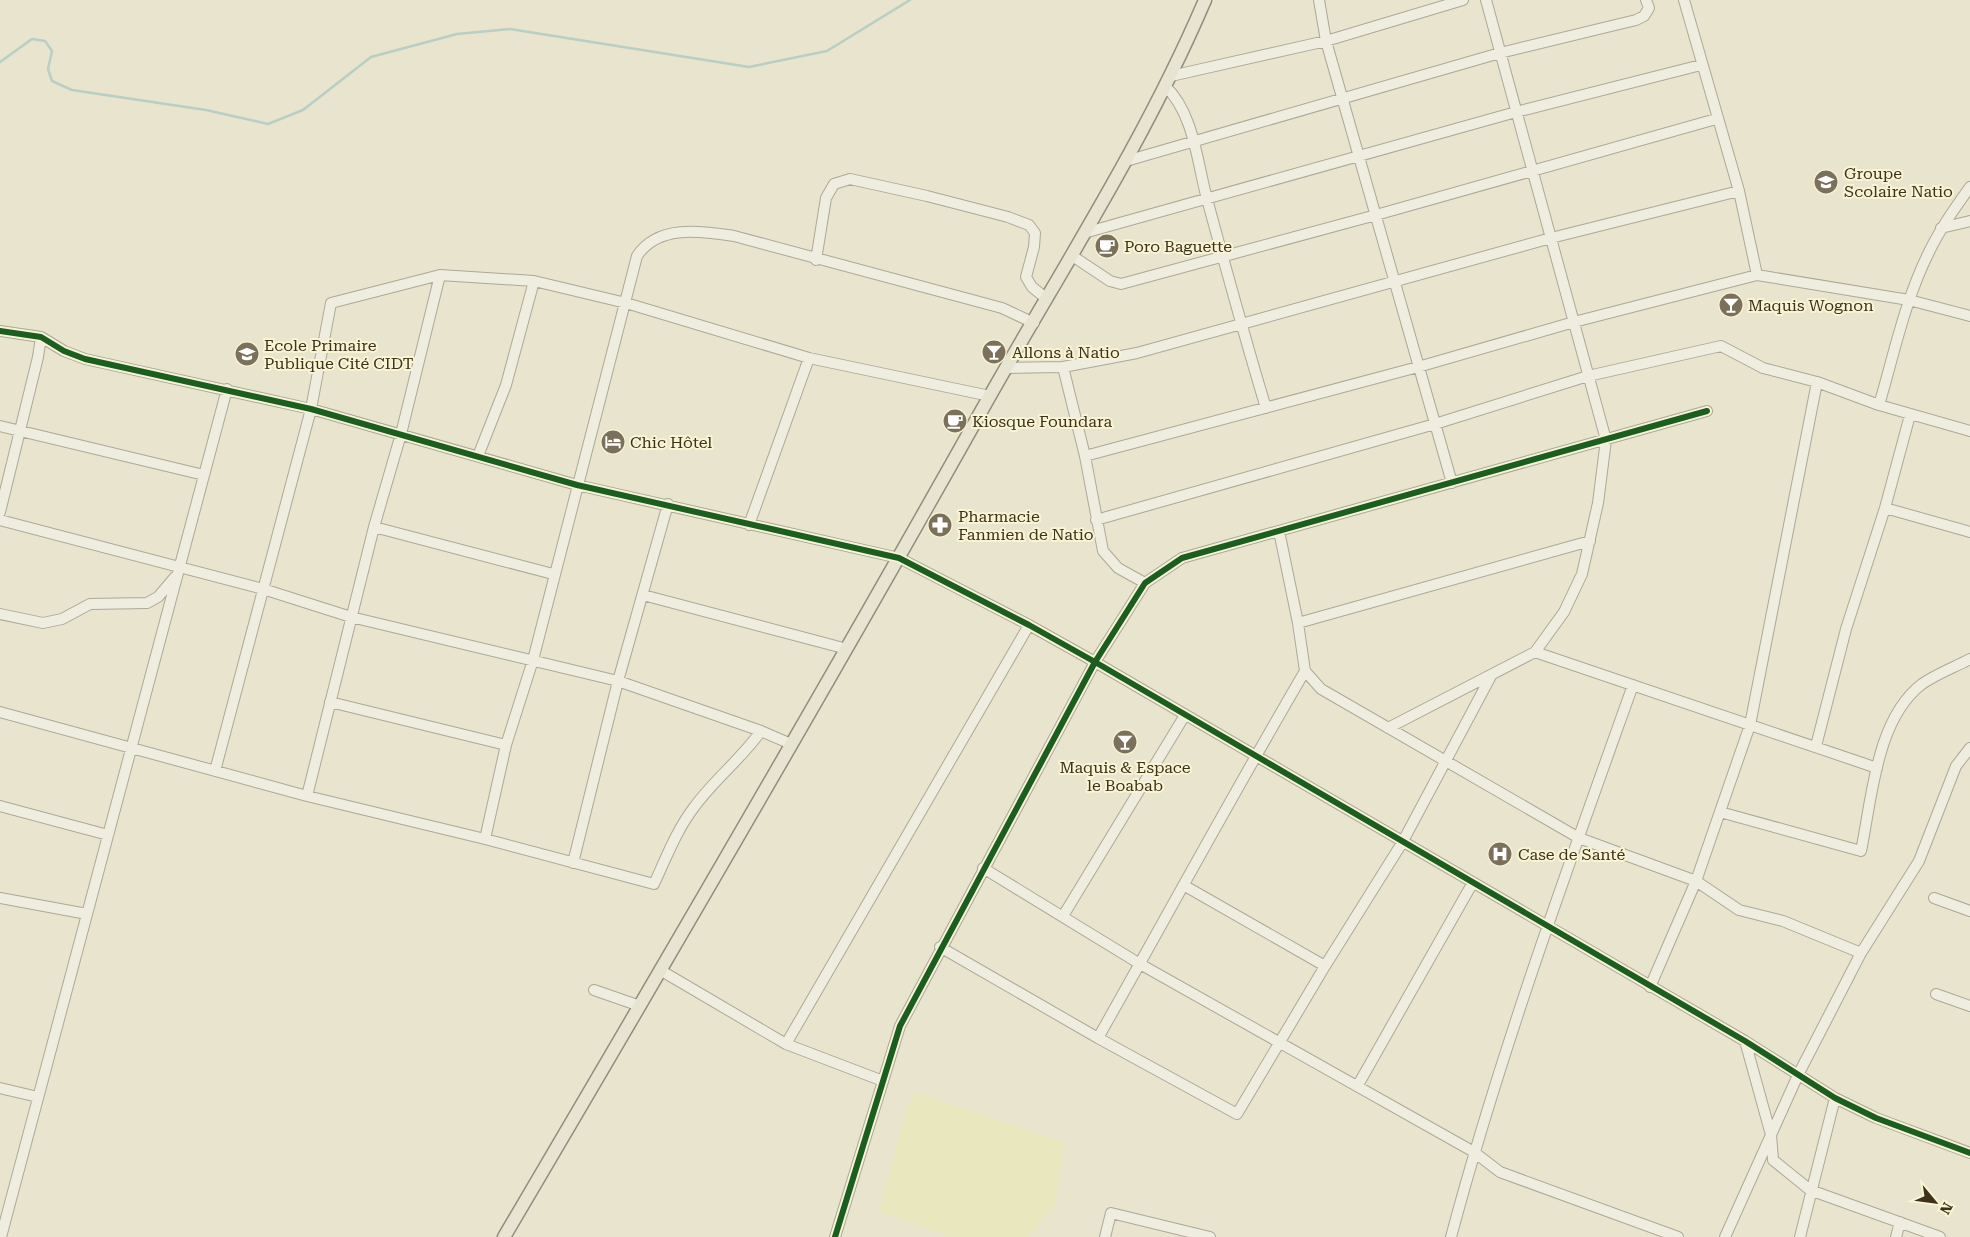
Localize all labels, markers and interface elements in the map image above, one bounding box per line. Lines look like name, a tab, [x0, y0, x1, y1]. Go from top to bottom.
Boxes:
place label: Groupe Scolaire Natio	[1844, 164, 1953, 201]
school or university icon: Groupe Scolaire Natio	[1813, 169, 1839, 195]
cafe icon: Poro Baguette	[1094, 233, 1120, 259]
place label: Poro Baguette	[1124, 237, 1232, 256]
bar icon: Maquis Wognon	[1718, 292, 1744, 318]
place label: Maquis Wognon	[1748, 296, 1873, 315]
place label: Ecole Primaire Publique Cité CIDT	[264, 336, 414, 373]
bar icon: Allons à Natio	[981, 339, 1007, 365]
school or university icon: Ecole Primaire Publique Cité CIDT	[234, 341, 260, 367]
place label: Allons à Natio	[1012, 343, 1120, 362]
cafe icon: Kiosque Foundara	[942, 408, 968, 434]
place label: Kiosque Foundara	[972, 412, 1112, 431]
hotel icon: Chic Hôtel	[600, 429, 626, 455]
place label: Chic Hôtel	[630, 433, 712, 452]
place label: Pharmacie Fanmien de Natio	[958, 507, 1094, 544]
pharmacy icon: Pharmacie Fanmien de Natio	[927, 512, 953, 538]
bar icon: Maquis & Espace le Boabab	[1112, 729, 1138, 755]
place label: Maquis & Espace le Boabab	[1059, 758, 1191, 795]
hospital icon: Case de Santé	[1487, 841, 1513, 867]
place label: Case de Santé	[1518, 845, 1625, 864]
north arrow	[1910, 1177, 1960, 1227]
text: N	[1937, 1200, 1956, 1217]

